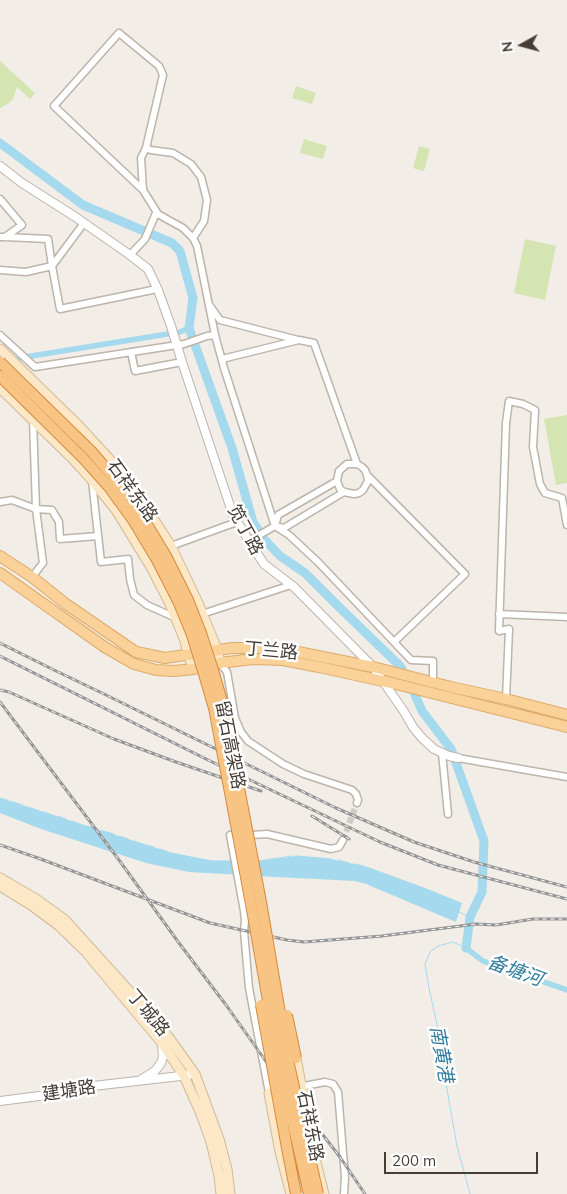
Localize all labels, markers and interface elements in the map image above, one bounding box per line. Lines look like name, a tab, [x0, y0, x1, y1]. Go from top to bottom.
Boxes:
north arrow	[497, 20, 547, 70]
text: N	[498, 40, 517, 53]
street label: 石祥东路	[102, 456, 162, 526]
street label: 笕丁路	[222, 501, 268, 559]
street label: 丁兰路	[243, 638, 299, 664]
street label: 留石高架路	[211, 699, 249, 791]
water label: 备塘河	[484, 951, 546, 991]
street label: 丁城路	[122, 985, 174, 1041]
water label: 南黄港	[425, 1024, 457, 1084]
street label: 建塘路	[41, 1076, 97, 1106]
street label: 石祥东路	[293, 1089, 327, 1163]
scale bar	[387, 1142, 541, 1174]
text: 200 m	[392, 1151, 436, 1170]

